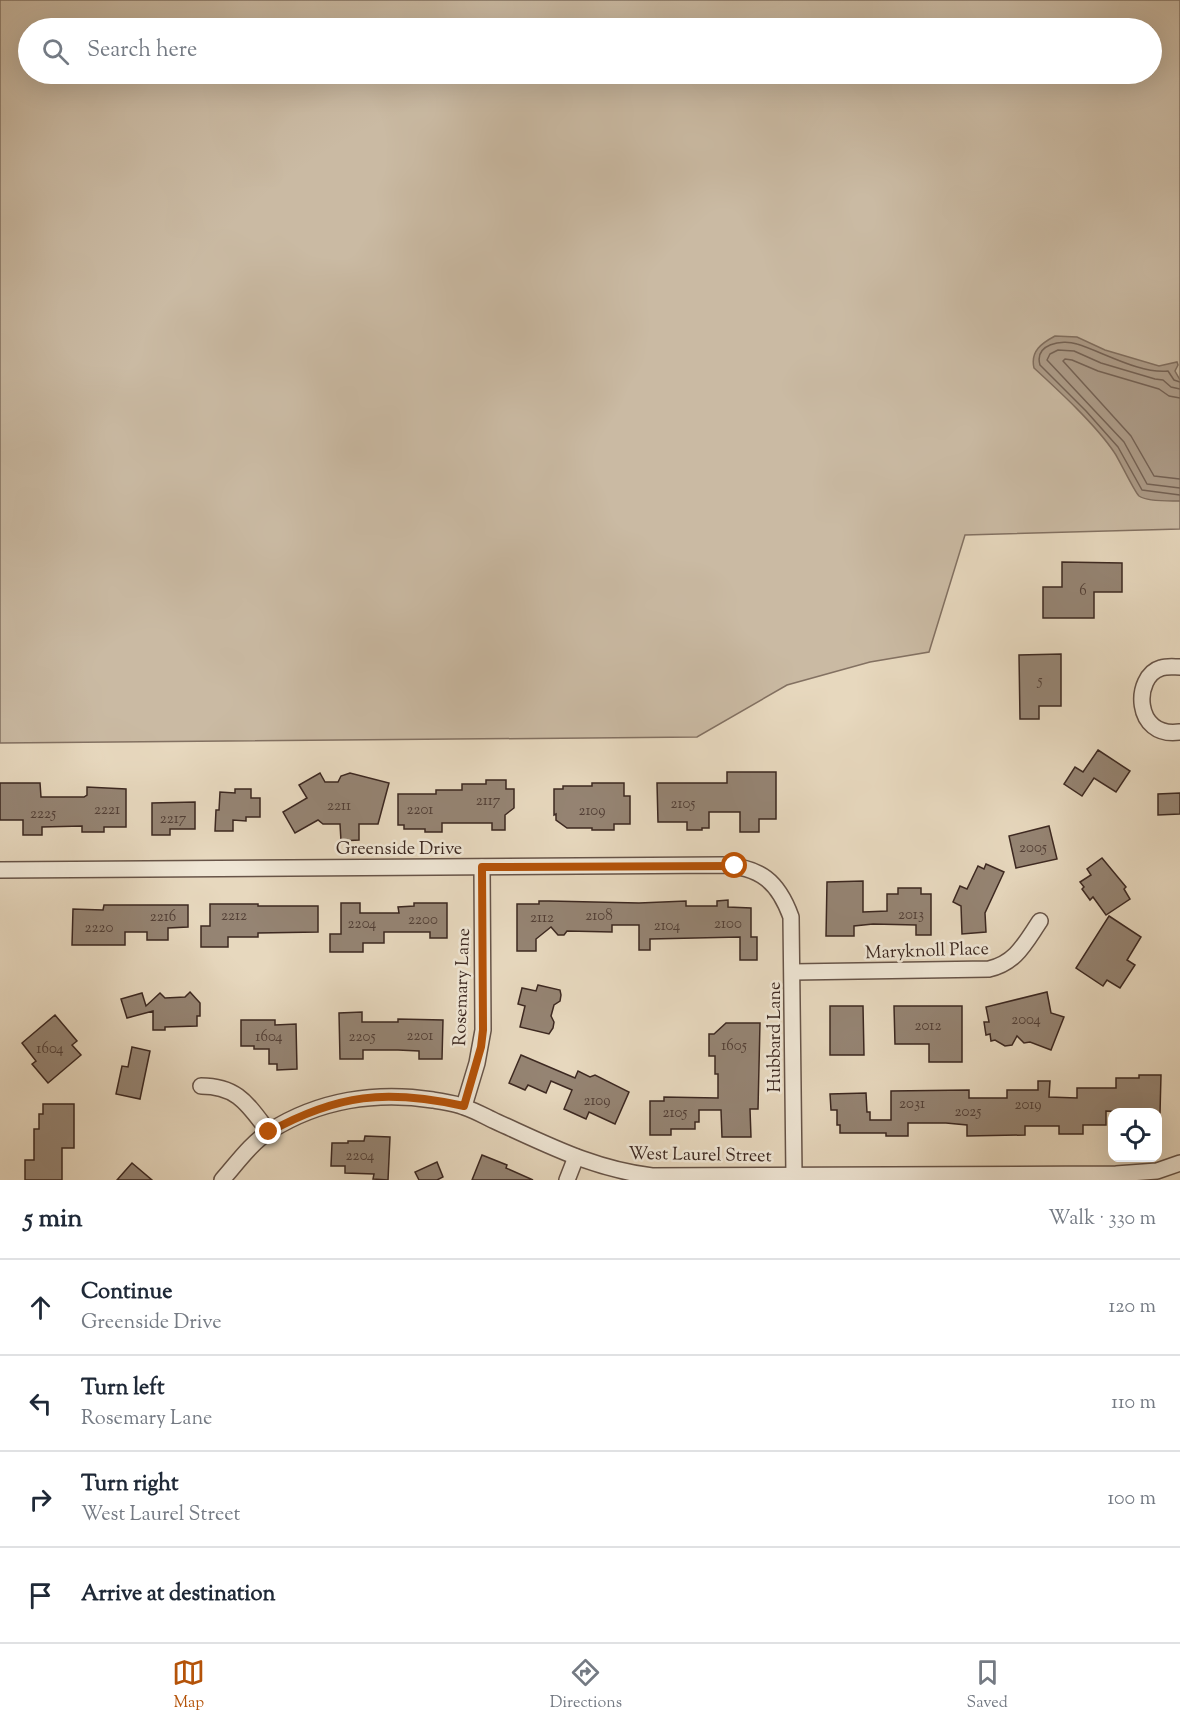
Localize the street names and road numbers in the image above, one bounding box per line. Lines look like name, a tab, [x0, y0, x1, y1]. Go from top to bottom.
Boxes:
street label: Greenside Drive	[336, 837, 462, 863]
street label: Rosemary Lane	[448, 928, 478, 1047]
street label: Maryknoll Place	[865, 937, 989, 967]
street label: Hubbard Lane	[763, 982, 789, 1092]
street label: West Laurel Street	[628, 1142, 772, 1170]

